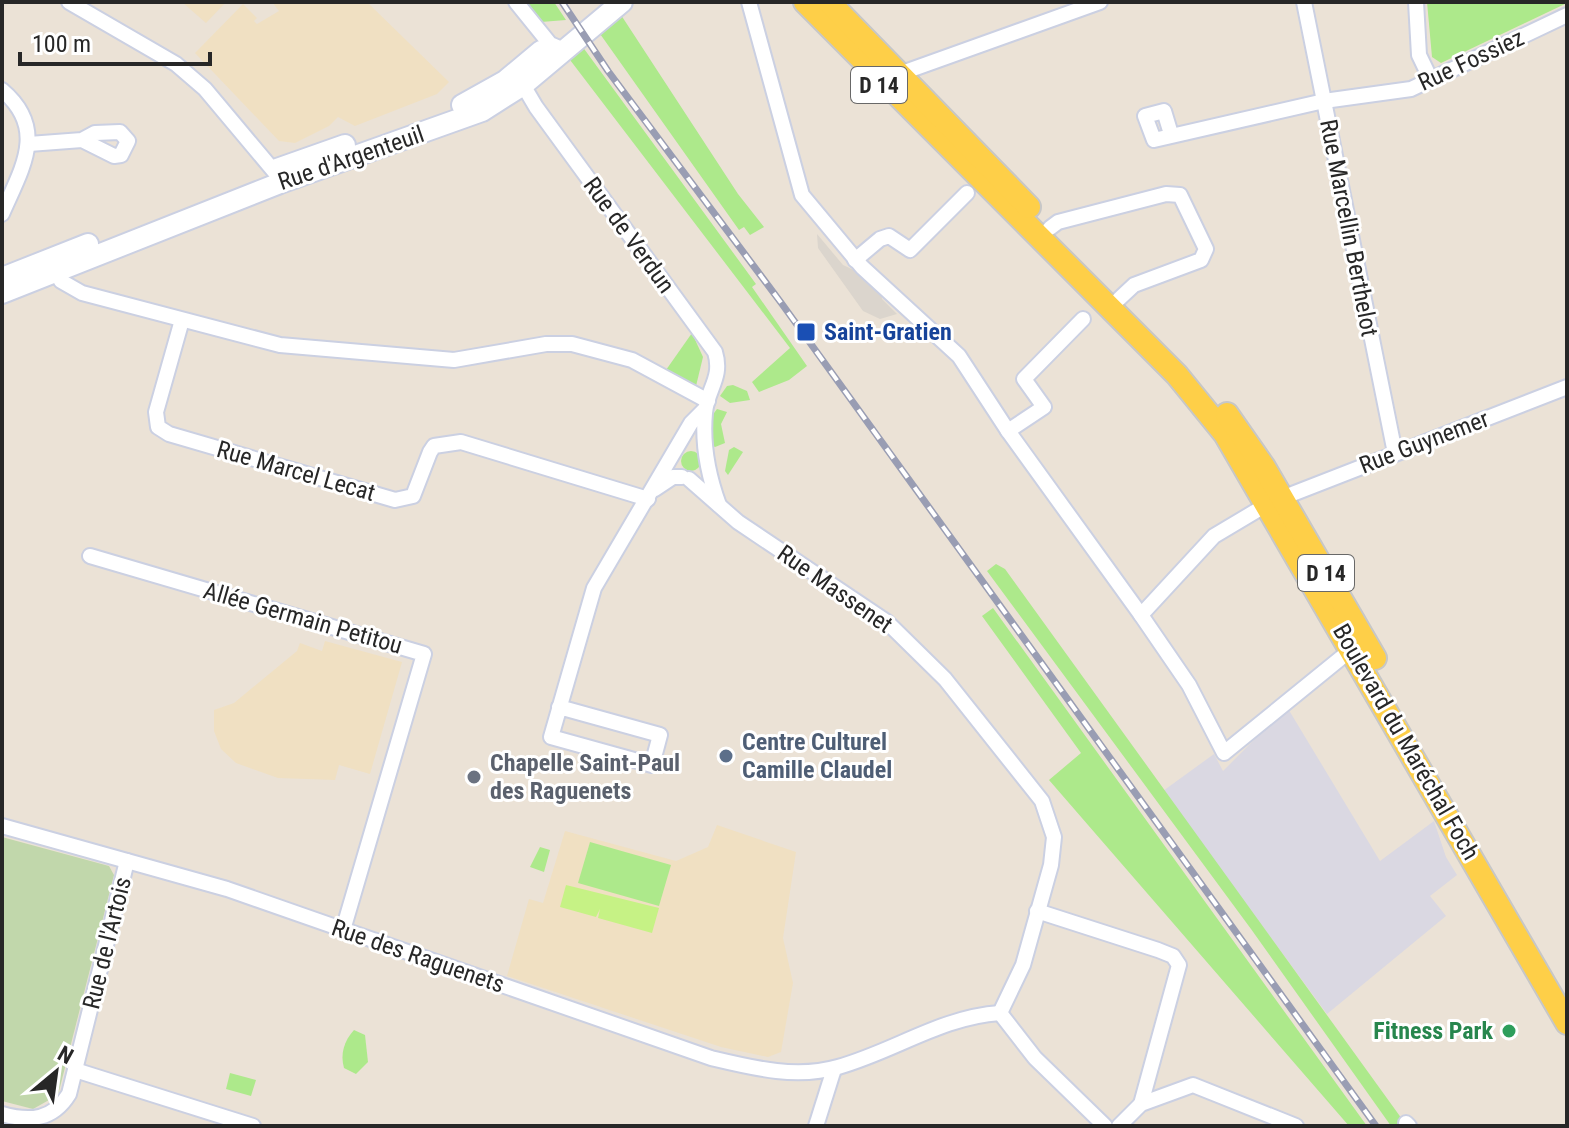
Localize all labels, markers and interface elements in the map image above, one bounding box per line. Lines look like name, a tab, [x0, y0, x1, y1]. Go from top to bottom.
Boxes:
scale bar	[20, 16, 210, 66]
street label: Rue Fossiez	[1414, 23, 1528, 97]
text: 100 m	[32, 30, 91, 58]
road number: D 14	[851, 67, 907, 103]
street label: Rue Marcellin Berthelot	[1314, 117, 1384, 339]
street label: Rue d'Argenteuil	[274, 120, 428, 196]
street label: Rue de Verdun	[578, 172, 680, 298]
place label: Saint-Gratien	[824, 318, 952, 346]
marker: Saint-Gratien	[795, 321, 817, 343]
street label: Rue Guynemer	[1355, 404, 1493, 480]
street label: Rue Marcel Lecat	[214, 435, 378, 507]
street label: Rue Massenet	[772, 539, 898, 639]
road number: D 14	[1298, 555, 1354, 591]
street label: Allée Germain Petitou	[200, 576, 406, 660]
street label: Boulevard du Maréchal Foch	[1327, 619, 1485, 865]
place label: Centre Culturel Camille Claudel	[742, 728, 892, 784]
marker: Centre Culturel Camille Claudel	[717, 747, 735, 765]
place label: Chapelle Saint-Paul des Raguenets	[490, 749, 680, 805]
marker: Chapelle Saint-Paul des Raguenets	[465, 768, 483, 786]
street label: Rue de l'Artois	[77, 874, 137, 1012]
street label: Rue des Raguenets	[328, 913, 508, 999]
place label: Fitness Park	[1373, 1017, 1494, 1045]
marker: Fitness Park	[1500, 1022, 1518, 1040]
north arrow	[16, 1032, 96, 1112]
text: N	[53, 1041, 77, 1069]

